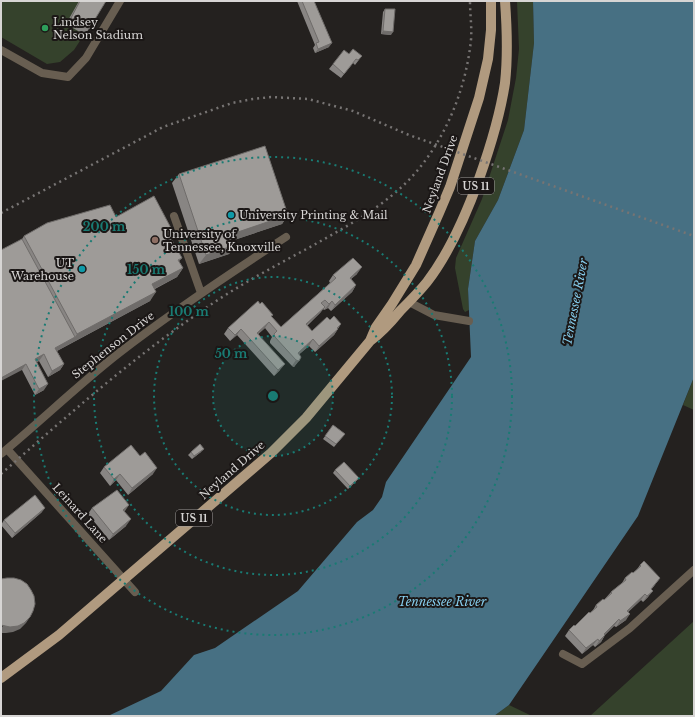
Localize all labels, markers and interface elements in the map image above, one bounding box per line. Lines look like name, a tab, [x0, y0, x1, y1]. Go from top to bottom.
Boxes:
place label: Lindsey Nelson Stadium	[53, 15, 143, 42]
marker: Lindsey Nelson Stadium	[40, 23, 50, 33]
street label: Neyland Drive	[419, 133, 461, 215]
road number: US 11	[458, 178, 494, 194]
place label: University Printing & Mail	[239, 208, 388, 222]
marker: University Printing & Mail	[226, 210, 236, 220]
text: 200 m	[83, 219, 126, 234]
place label: University of Tennessee, Knoxville	[163, 227, 281, 254]
marker: University of Tennessee, Knoxville	[150, 235, 160, 245]
place label: UT Warehouse	[10, 256, 74, 283]
water label: Tennessee River	[559, 257, 591, 347]
text: 150 m	[127, 262, 166, 277]
marker: UT Warehouse	[77, 264, 87, 274]
text: 100 m	[169, 304, 210, 319]
street label: Stephenson Drive	[69, 308, 157, 382]
text: 50 m	[215, 346, 248, 361]
centre of rings	[266, 389, 280, 403]
street label: Neyland Drive	[196, 438, 268, 502]
street label: Leinard Lane	[50, 480, 110, 546]
road number: US 11	[176, 510, 212, 526]
water label: Tennessee River	[398, 594, 487, 609]

